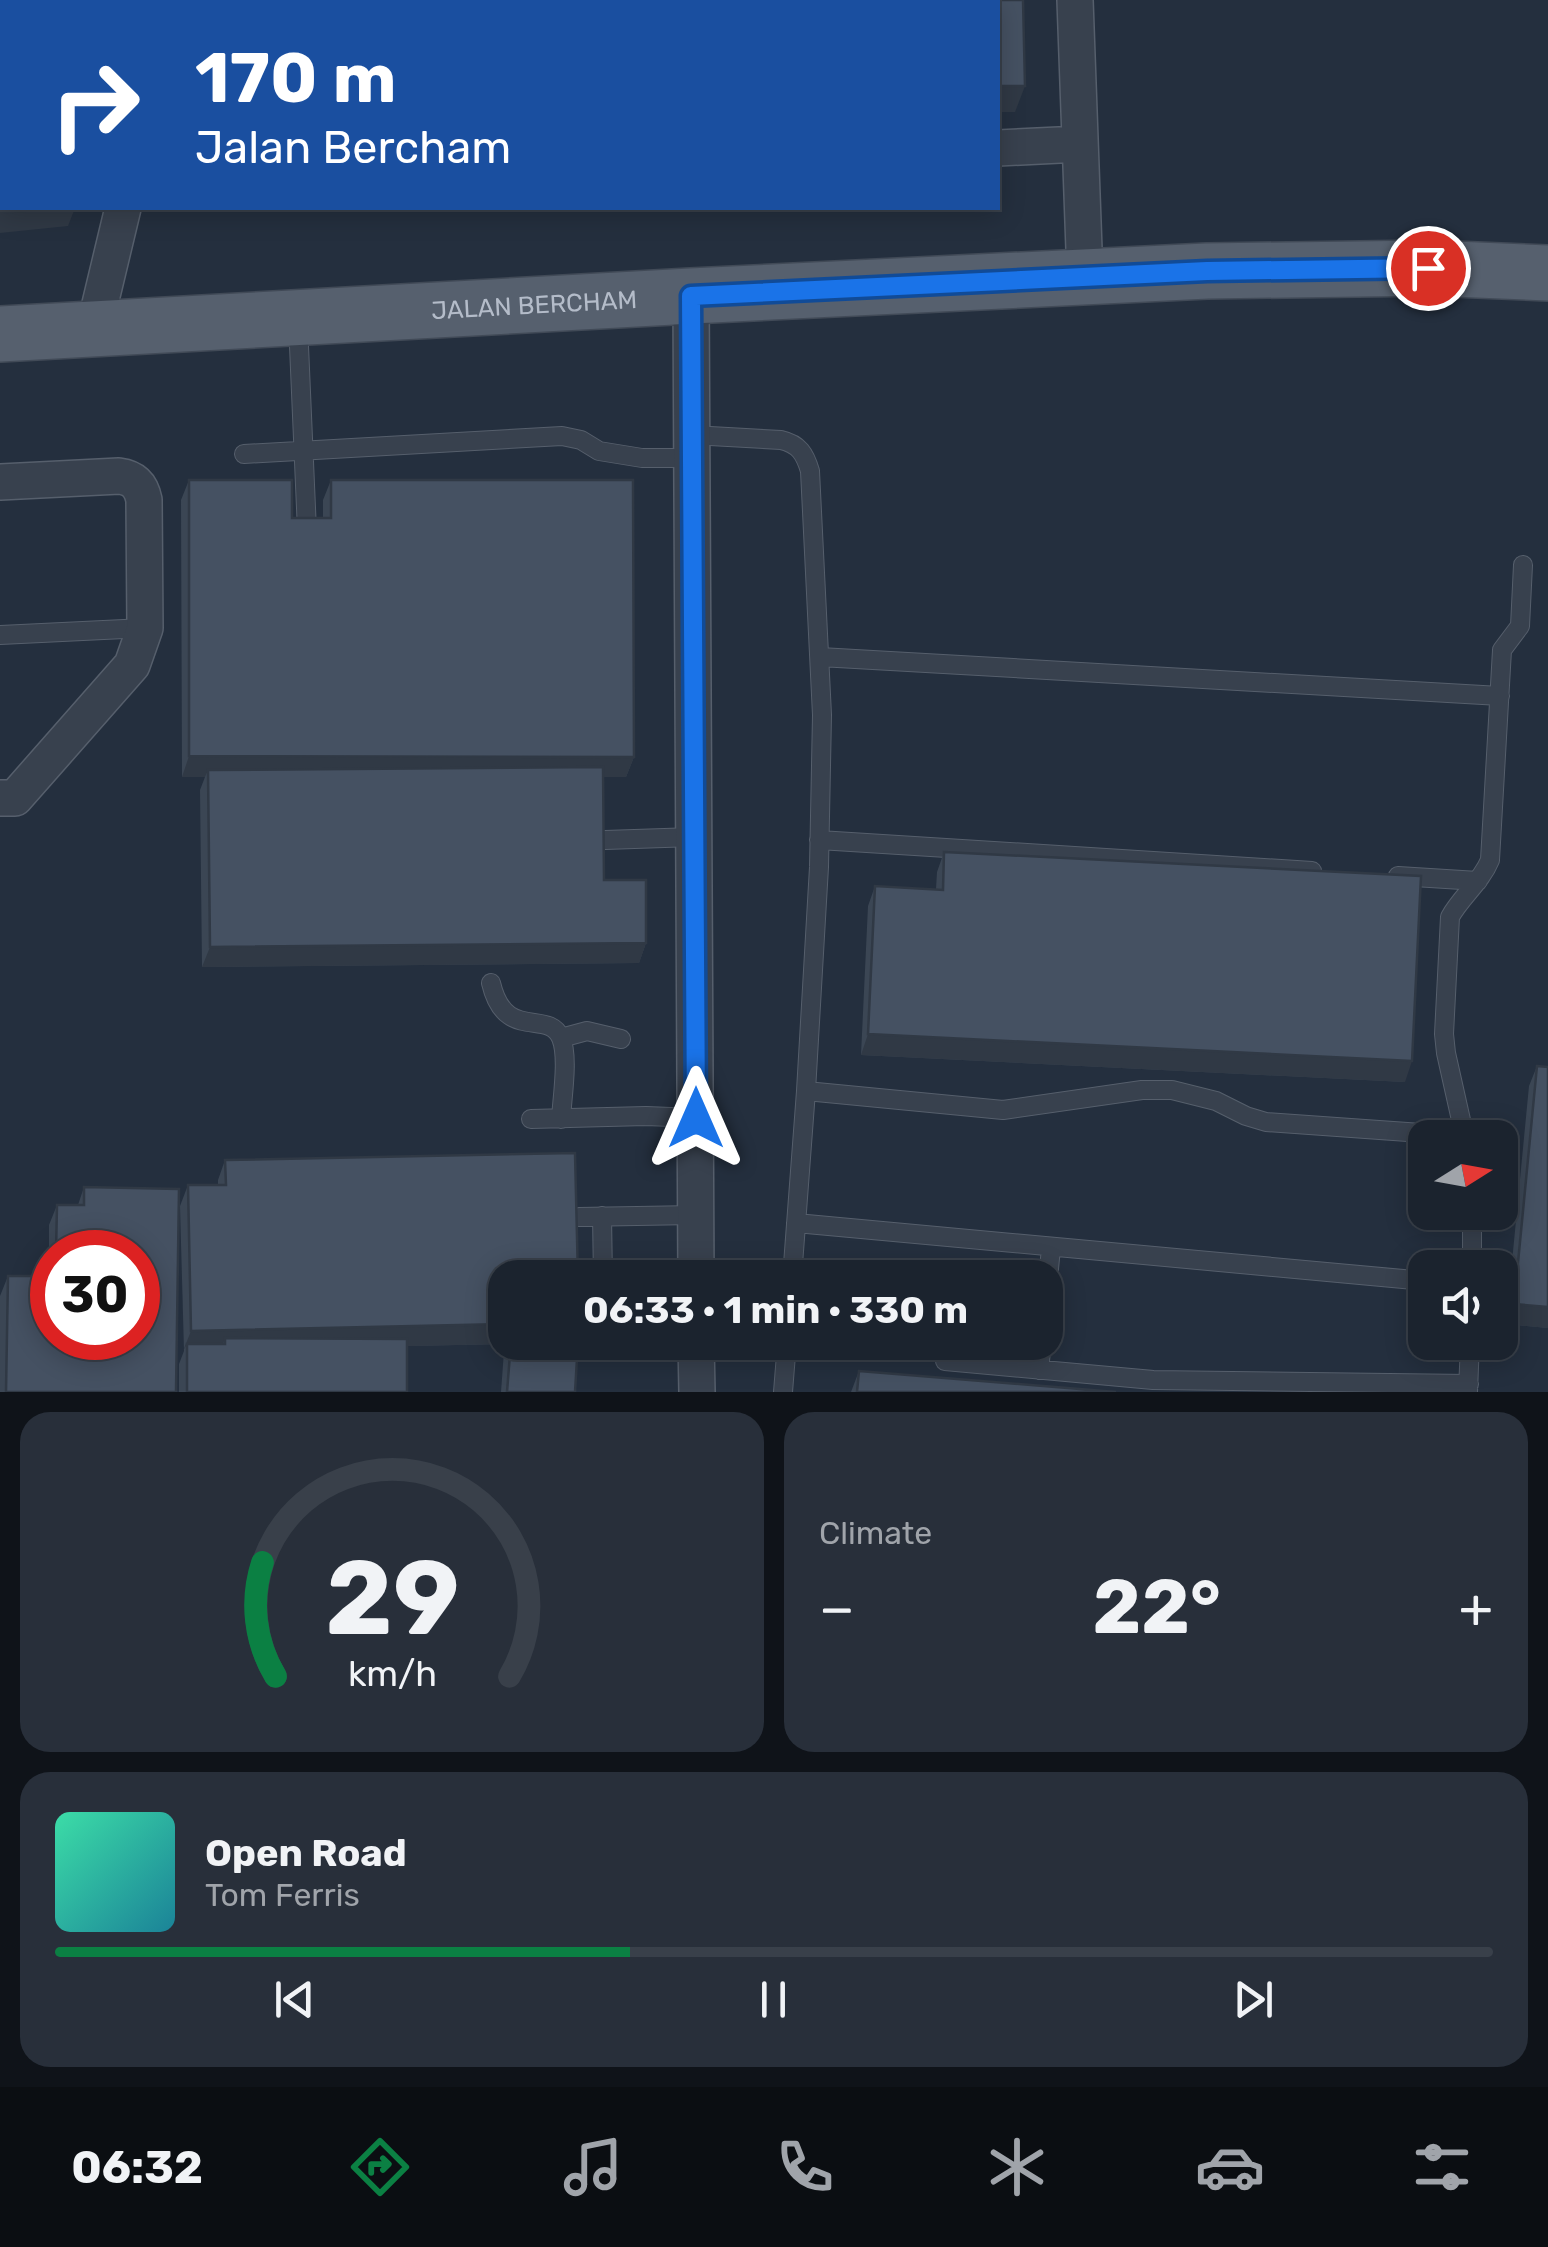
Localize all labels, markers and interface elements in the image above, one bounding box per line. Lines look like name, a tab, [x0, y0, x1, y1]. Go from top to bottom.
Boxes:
text: 170 m	[195, 37, 397, 120]
icon: right	[30, 40, 160, 170]
text: Jalan Bercham	[195, 121, 511, 174]
pin	[1386, 226, 1471, 311]
icon: arrive	[1401, 241, 1456, 296]
street label: JALAN BERCHAM	[431, 285, 638, 325]
position arrow	[644, 1066, 748, 1170]
north arrow	[1408, 1120, 1518, 1230]
map controls	[1408, 1120, 1518, 1360]
speed limit sign: 30	[30, 1230, 160, 1360]
button: sound	[1408, 1250, 1518, 1360]
text: 06:33 · 1 min · 330 m	[583, 1287, 968, 1333]
text: Climate	[819, 1514, 932, 1552]
text: 29	[325, 1537, 459, 1660]
text: 22°	[1093, 1563, 1221, 1652]
text: −	[819, 1576, 855, 1641]
text: +	[1459, 1576, 1493, 1641]
text: km/h	[347, 1653, 437, 1695]
text: Open Road	[205, 1830, 407, 1876]
text: Tom Ferris	[205, 1876, 360, 1914]
icon: previous	[267, 1972, 322, 2027]
icon: pause	[746, 1972, 801, 2027]
icon: next	[1226, 1972, 1281, 2027]
icon: directions	[345, 2132, 415, 2202]
icon: music	[558, 2132, 628, 2202]
icon: phone	[770, 2132, 840, 2202]
icon: climate	[982, 2132, 1052, 2202]
icon: car	[1195, 2132, 1265, 2202]
icon: filters	[1407, 2132, 1477, 2202]
text: 06:32	[71, 2141, 203, 2194]

